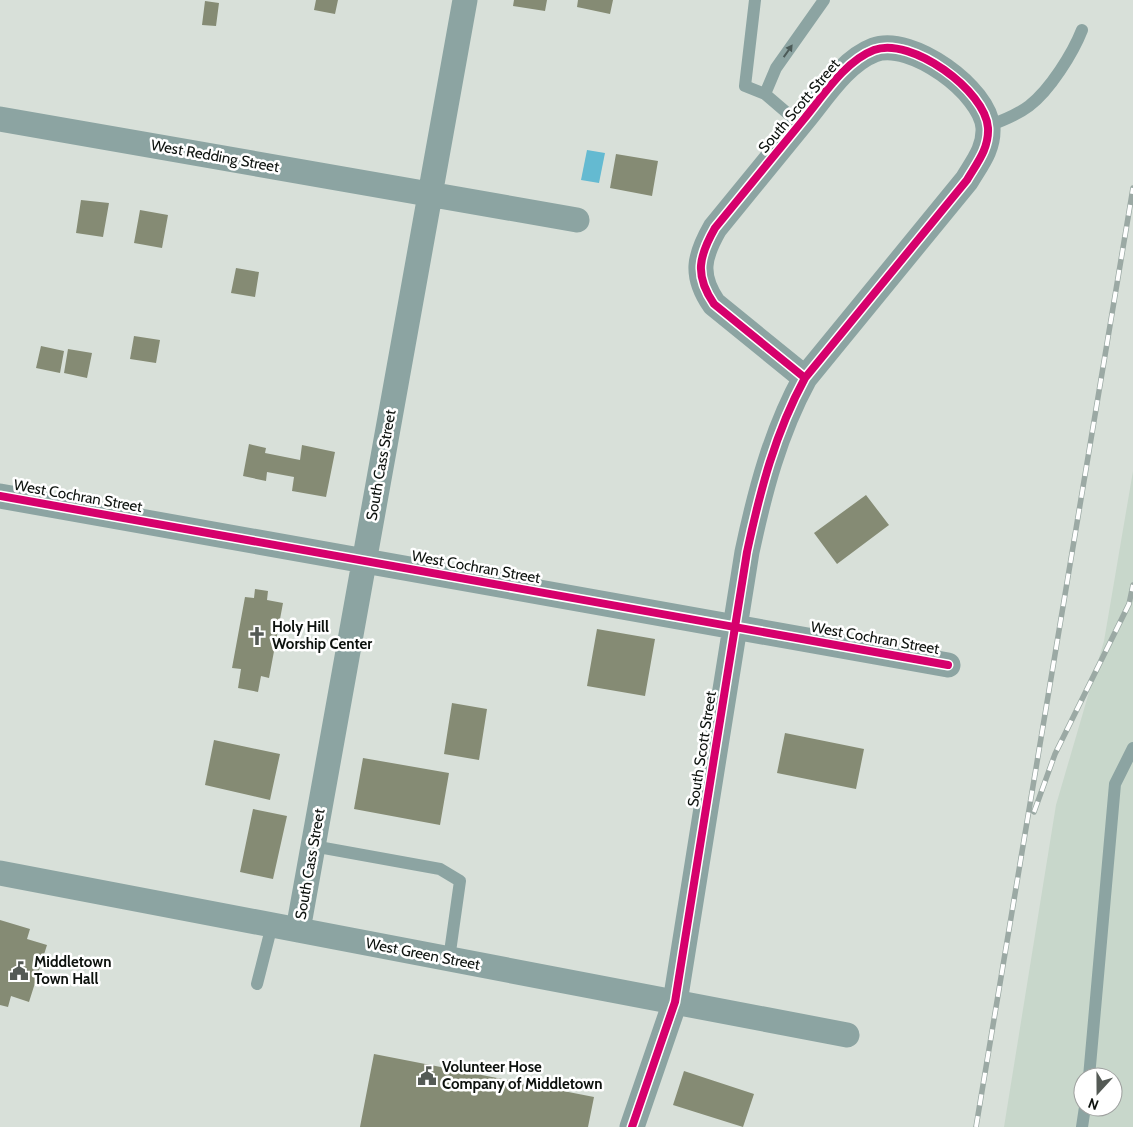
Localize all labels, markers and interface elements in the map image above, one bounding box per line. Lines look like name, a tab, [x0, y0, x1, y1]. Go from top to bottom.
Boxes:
one-way arrow	[783, 44, 793, 58]
street label: South Scott Street	[754, 55, 844, 157]
street label: West Redding Street	[149, 136, 281, 176]
street label: South Cass Street	[362, 408, 400, 522]
street label: West Cochran Street	[12, 476, 144, 516]
street label: West Cochran Street	[410, 547, 542, 587]
place label: Holy Hill Worship Center	[272, 618, 372, 653]
street label: West Cochran Street	[809, 618, 941, 658]
church icon: Holy Hill Worship Center	[246, 625, 268, 647]
street label: South Scott Street	[684, 690, 720, 808]
street label: South Cass Street	[291, 807, 329, 921]
street label: West Green Street	[364, 934, 482, 974]
place label: Middletown Town Hall	[34, 953, 111, 988]
public building icon: Middletown Town Hall	[8, 960, 30, 982]
place label: Volunteer Hose Company of Middletown	[442, 1058, 602, 1093]
public building icon: Volunteer Hose Company of Middletown	[416, 1065, 438, 1087]
north arrow	[1073, 1067, 1123, 1117]
text: N	[1085, 1094, 1101, 1114]

